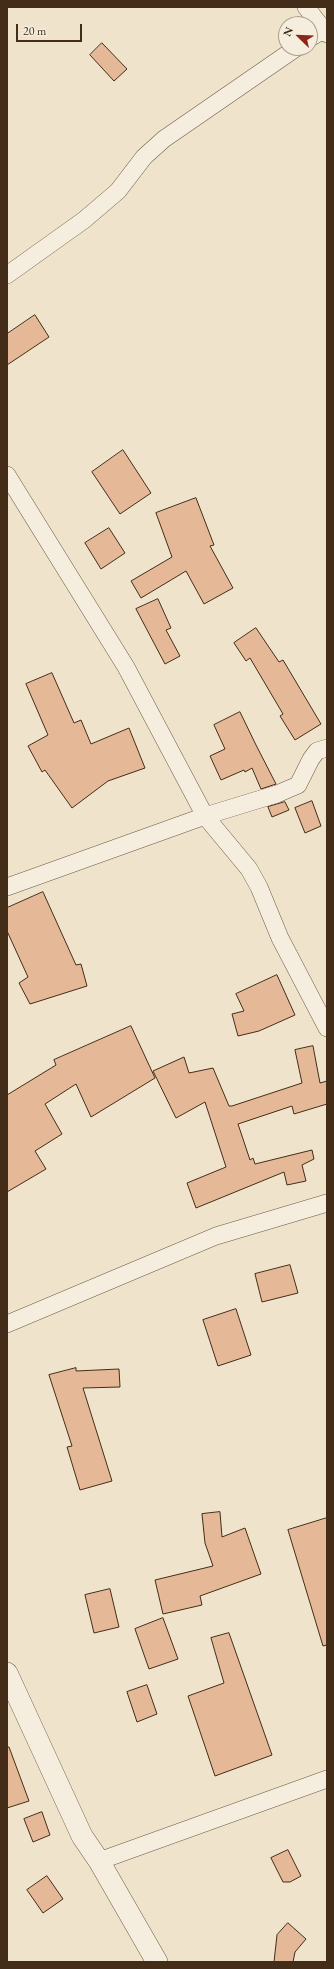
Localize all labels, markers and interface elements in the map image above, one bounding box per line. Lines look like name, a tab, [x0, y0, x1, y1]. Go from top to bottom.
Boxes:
scale bar	[18, 16, 84, 42]
north arrow	[278, 16, 318, 56]
text: 20 m	[23, 23, 46, 39]
text: N	[280, 25, 296, 39]

